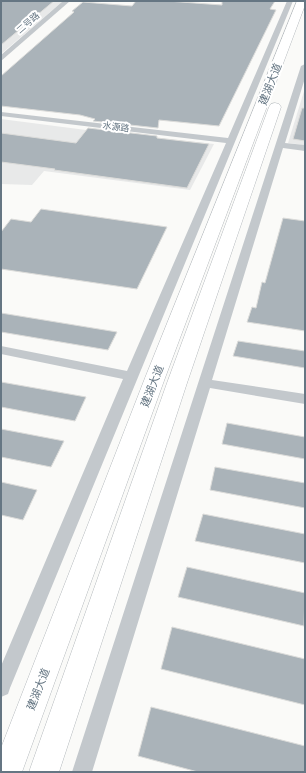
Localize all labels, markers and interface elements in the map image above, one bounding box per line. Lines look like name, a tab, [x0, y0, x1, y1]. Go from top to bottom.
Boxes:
street label: 二号路	[14, 10, 42, 36]
street label: 建湖大道	[256, 61, 284, 107]
street label: 水源路	[102, 119, 130, 135]
street label: 建湖大道	[138, 363, 166, 409]
street label: 建湖大道	[24, 666, 52, 712]

